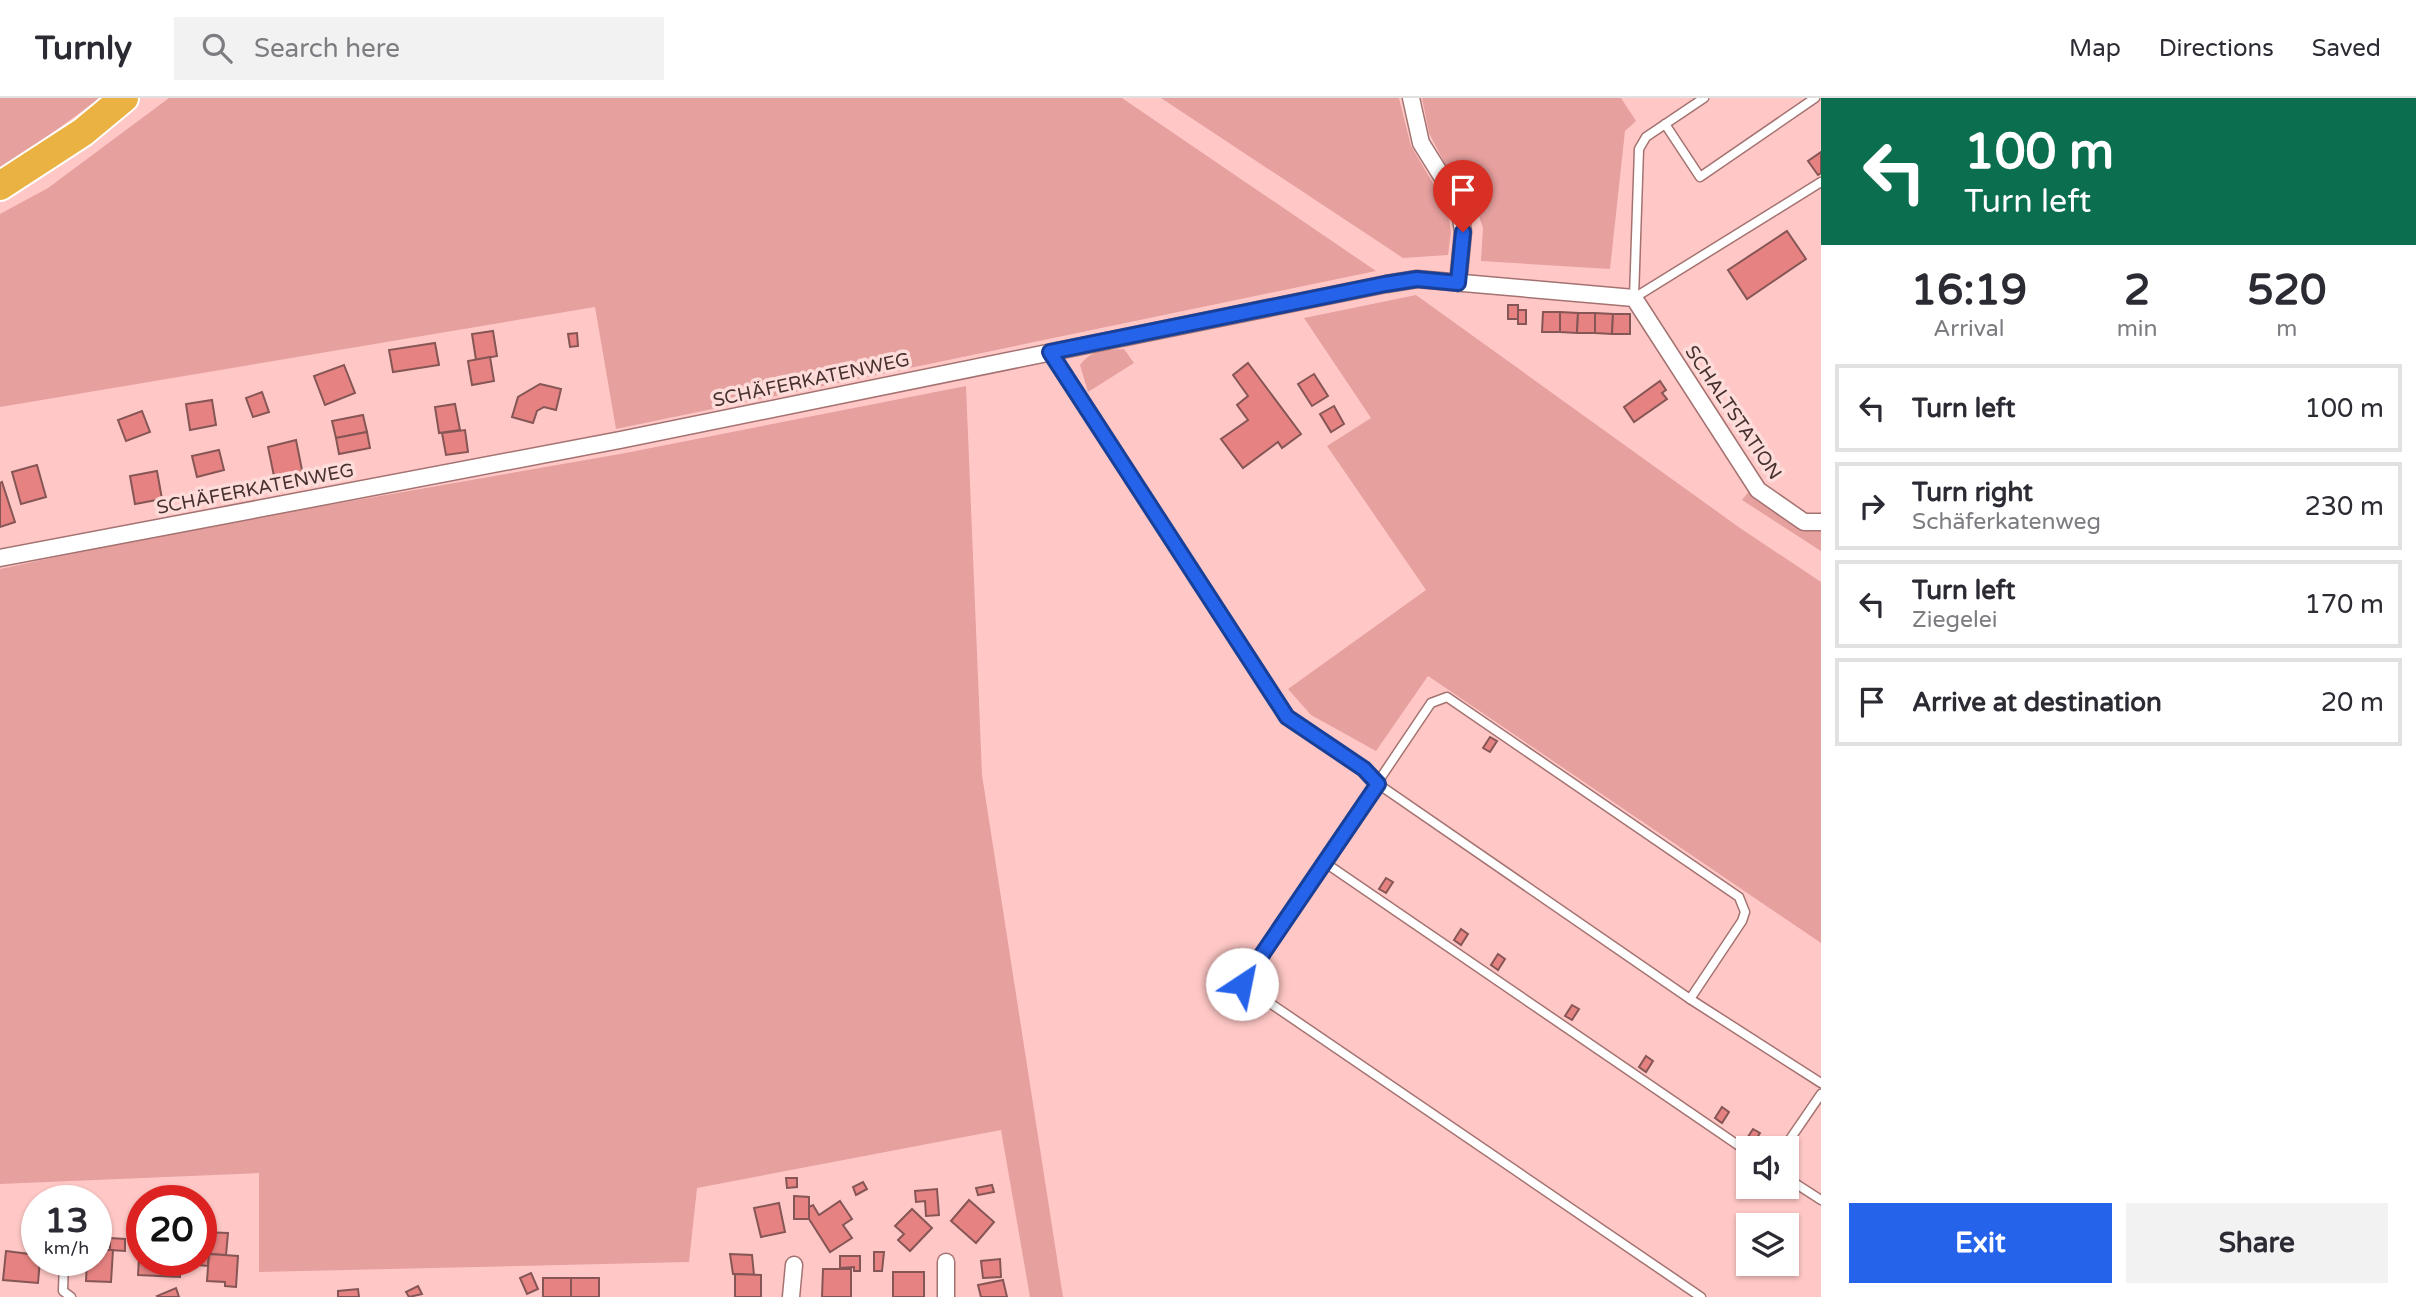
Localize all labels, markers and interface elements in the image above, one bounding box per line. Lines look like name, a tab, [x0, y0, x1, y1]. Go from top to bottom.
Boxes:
search box	[174, 17, 664, 80]
text: Turnly	[35, 29, 132, 68]
icon: search	[198, 29, 236, 67]
text: Search here	[254, 33, 400, 64]
text: Map	[2069, 34, 2121, 63]
text: Directions	[2159, 34, 2274, 63]
text: Saved	[2312, 34, 2381, 63]
text: 100 m	[1964, 123, 2114, 182]
icon: left	[1849, 126, 1940, 217]
pin	[1433, 160, 1493, 232]
icon: arrive	[1444, 171, 1482, 209]
text: Turn left	[1964, 183, 2091, 221]
text: 16:19	[1911, 265, 2027, 316]
text: 2	[2124, 265, 2150, 316]
text: 520	[2247, 265, 2326, 316]
text: Arrival	[1933, 315, 2004, 343]
text: min	[2117, 315, 2158, 343]
text: m	[2276, 315, 2297, 343]
street label: SCHALTSTATION	[1680, 341, 1786, 484]
street label: SCHÄFERKATENWEG	[711, 348, 912, 412]
icon: left	[1853, 389, 1891, 427]
text: Turn left	[1912, 393, 2015, 424]
text: 100 m	[2304, 393, 2384, 424]
street label: SCHÄFERKATENWEG	[155, 459, 356, 519]
text: Turn right	[1912, 477, 2033, 508]
icon: right	[1853, 487, 1891, 525]
text: 230 m	[2304, 491, 2384, 522]
text: Schäferkatenweg	[1912, 508, 2101, 536]
text: Turn left	[1912, 575, 2015, 606]
icon: left	[1853, 585, 1891, 623]
text: 170 m	[2304, 589, 2384, 620]
text: Ziegelei	[1912, 606, 1997, 634]
icon: arrive	[1853, 683, 1891, 721]
text: Arrive at destination	[1912, 687, 2162, 718]
text: 20 m	[2321, 687, 2384, 718]
position arrow	[1205, 947, 1279, 1021]
map controls	[1736, 1136, 1799, 1276]
button: sound	[1736, 1136, 1799, 1199]
speed limit sign: 20	[126, 1185, 217, 1276]
text: 13	[45, 1200, 88, 1242]
button: Exit	[1849, 1203, 2112, 1283]
button: Share	[2126, 1203, 2388, 1283]
button: layers	[1736, 1213, 1799, 1276]
text: km/h	[44, 1237, 89, 1259]

